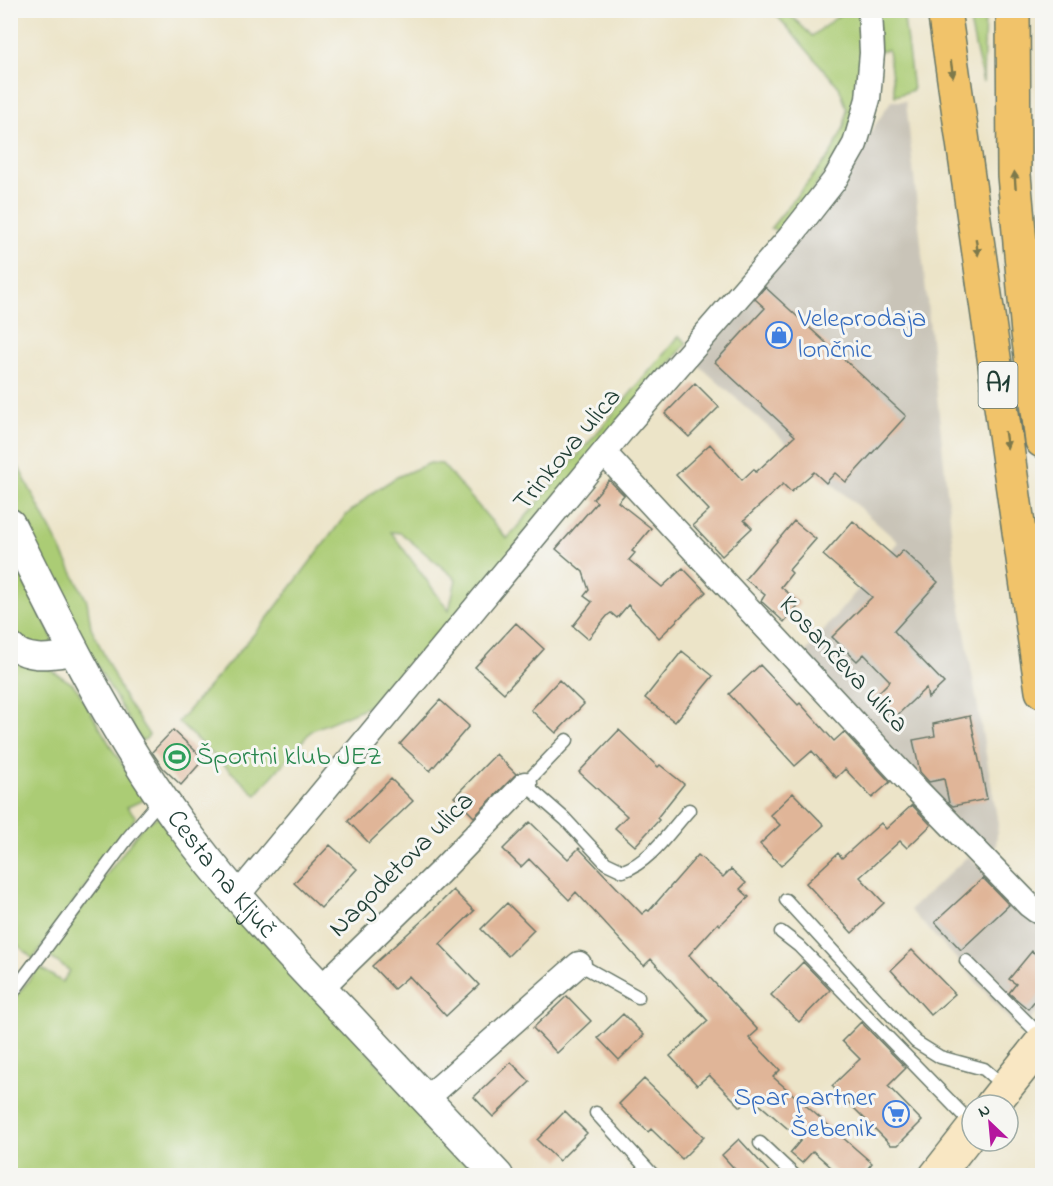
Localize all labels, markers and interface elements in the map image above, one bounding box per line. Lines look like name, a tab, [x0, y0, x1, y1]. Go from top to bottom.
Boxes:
one-way arrow	[947, 59, 957, 78]
one-way arrow	[1010, 170, 1020, 189]
one-way arrow	[973, 238, 982, 257]
place label: Veleprodaja lončnic	[797, 300, 926, 370]
shop icon: Veleprodaja lončnic	[764, 320, 794, 350]
road number: A1	[978, 362, 1018, 408]
street label: Trinkova ulica	[505, 380, 631, 520]
one-way arrow	[1001, 431, 1010, 450]
street label: Kosančeva ulica	[769, 587, 917, 743]
place label: Športni klub JEZ	[196, 738, 382, 777]
sports icon: Športni klub JEZ	[162, 742, 192, 772]
street label: Nagodetova ulica	[320, 783, 484, 947]
street label: Cesta na Ključ	[156, 802, 285, 947]
place label: Spar partner Šebenik	[734, 1079, 877, 1149]
north arrow	[960, 1093, 1020, 1153]
text: N	[974, 1098, 995, 1124]
supermarket icon: Spar partner Šebenik	[881, 1099, 911, 1129]

